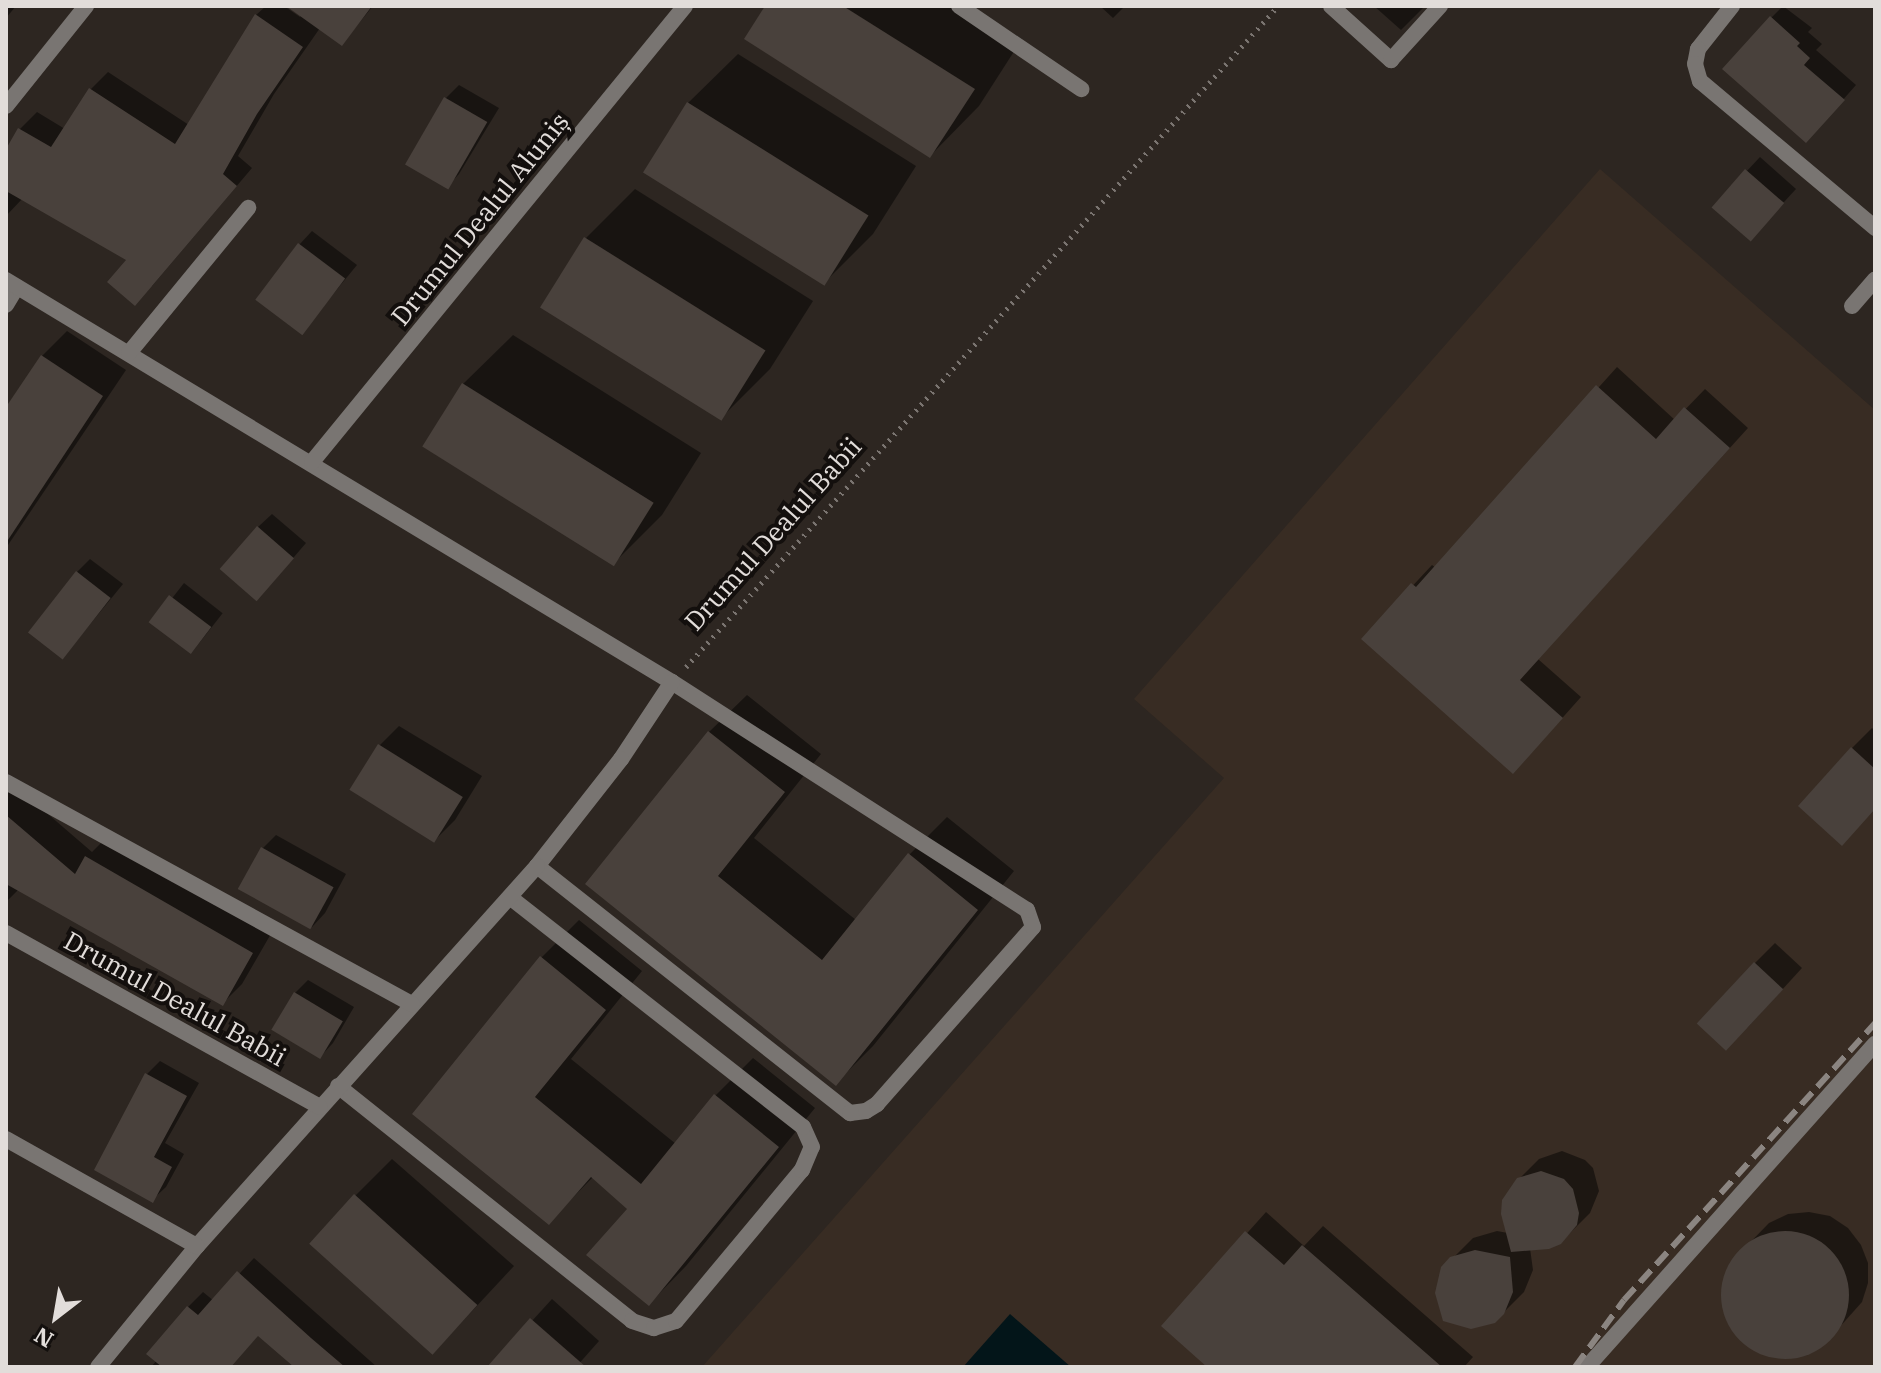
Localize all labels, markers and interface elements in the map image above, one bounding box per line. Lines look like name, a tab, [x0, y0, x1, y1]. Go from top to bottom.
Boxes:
street label: Drumul Dealul Aluniș	[385, 106, 575, 332]
street label: Drumul Dealul Babii	[678, 431, 868, 637]
street label: Drumul Dealul Babii	[59, 925, 291, 1073]
north arrow	[16, 1277, 96, 1357]
text: N	[28, 1321, 58, 1355]

